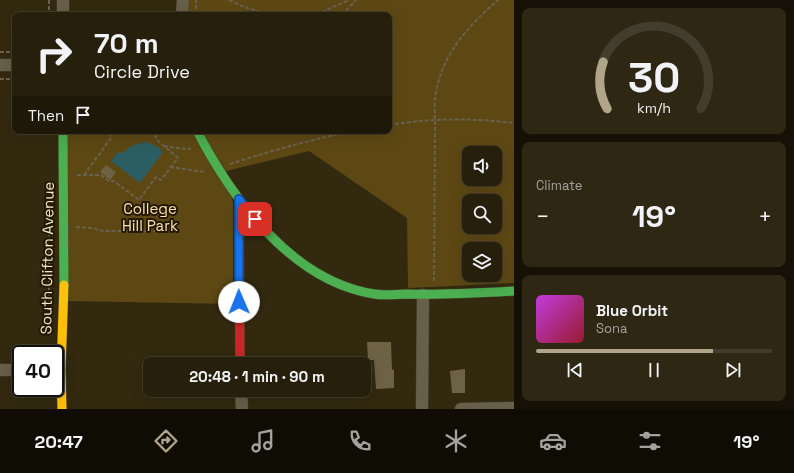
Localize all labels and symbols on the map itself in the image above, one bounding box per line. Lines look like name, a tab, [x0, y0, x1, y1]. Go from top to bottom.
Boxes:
street label: South Clifton Avenue	[36, 181, 58, 334]
park label: College Hill Park	[122, 199, 178, 235]
pin	[238, 202, 272, 236]
position arrow	[218, 281, 260, 323]
speed limit sign: 40	[12, 345, 64, 397]

